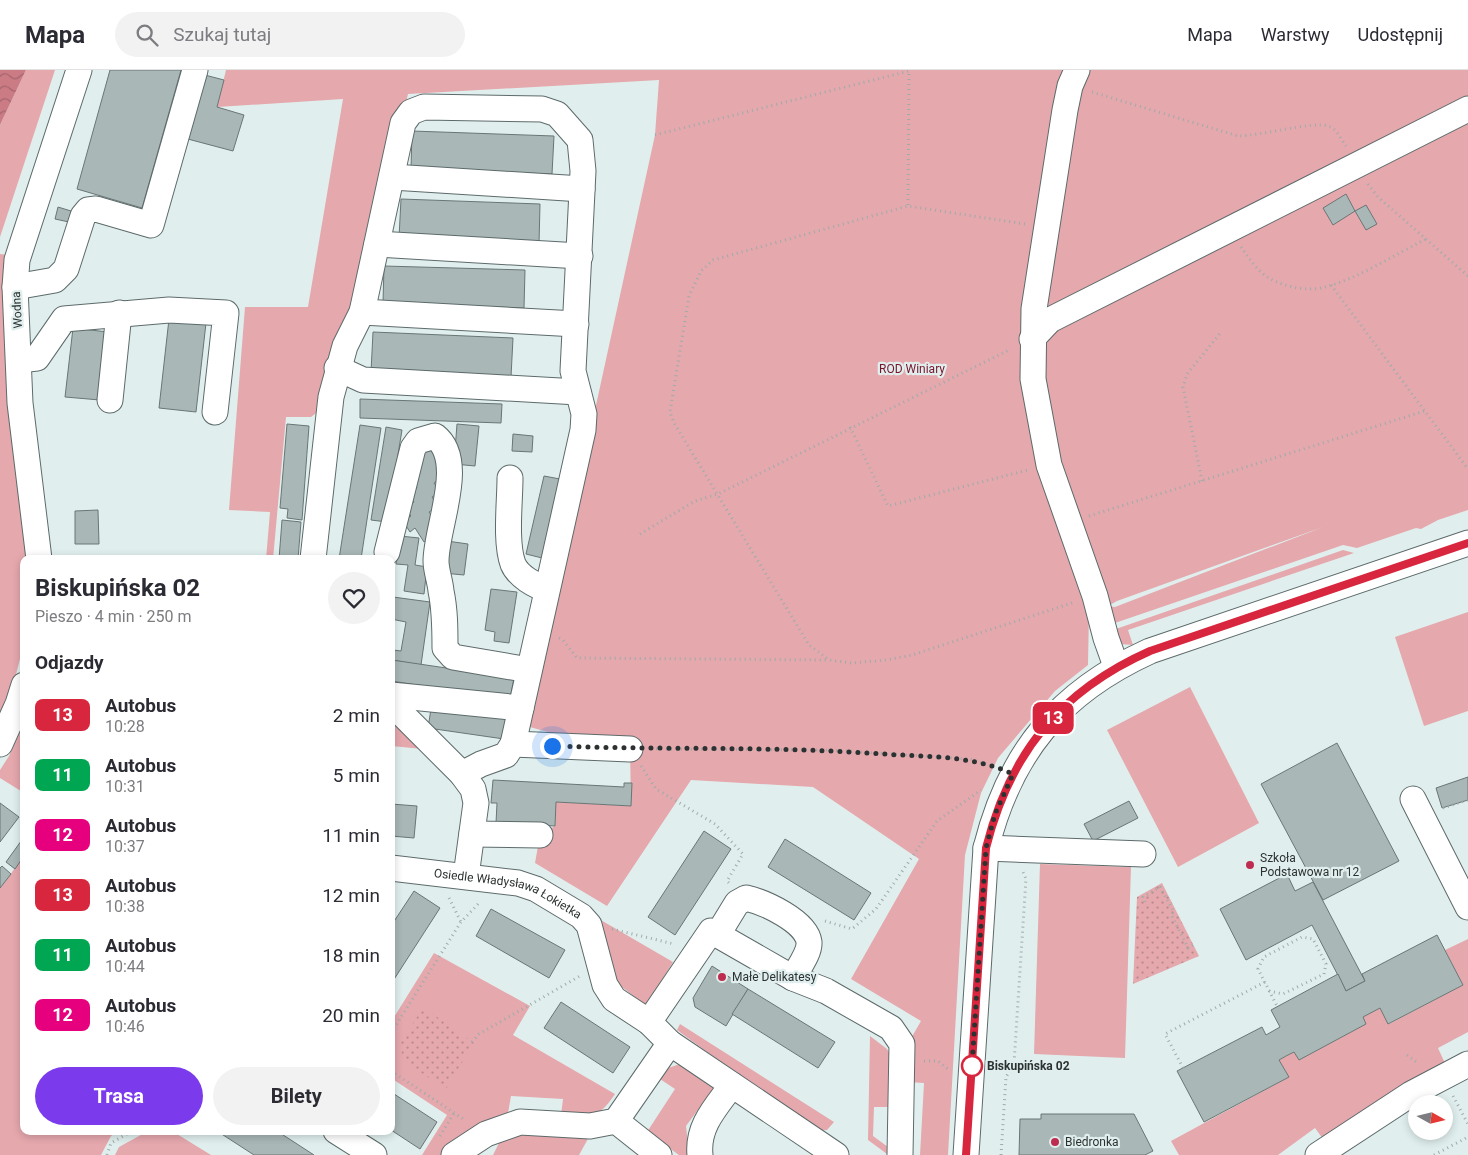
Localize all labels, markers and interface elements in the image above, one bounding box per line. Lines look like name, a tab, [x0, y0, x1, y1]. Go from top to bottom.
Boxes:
search box	[115, 12, 465, 57]
text: Mapa	[25, 21, 85, 49]
icon: search	[133, 21, 161, 49]
text: Szukaj tutaj	[173, 23, 271, 46]
text: Mapa	[1187, 24, 1233, 45]
text: Warstwy	[1261, 24, 1329, 45]
text: Udostępnij	[1357, 24, 1443, 45]
street label: Wodna	[9, 291, 25, 329]
park label: ROD Winiary	[879, 362, 945, 376]
button: heart	[328, 572, 380, 624]
text: Biskupińska 02	[35, 574, 200, 602]
text: Pieszo · 4 min · 250 m	[35, 607, 192, 626]
text: Odjazdy	[35, 651, 104, 674]
text: Autobus	[105, 694, 176, 717]
line badge: 13	[1030, 702, 1076, 734]
text: 13	[52, 704, 73, 725]
text: 2 min	[333, 704, 380, 727]
text: 13	[1043, 707, 1063, 728]
text: 10:28	[105, 717, 145, 736]
your location	[540, 734, 565, 759]
text: Autobus	[105, 754, 176, 777]
text: 11	[52, 764, 73, 785]
text: 5 min	[333, 764, 380, 787]
text: 10:31	[105, 777, 145, 796]
text: Autobus	[105, 814, 176, 837]
text: 12	[52, 824, 73, 845]
text: 11 min	[322, 824, 380, 847]
text: 10:37	[105, 837, 145, 856]
place label: Szkoła Podstawowa nr 12	[1260, 851, 1360, 879]
marker: Szkoła Podstawowa nr 12	[1244, 859, 1256, 871]
street label: Osiedle Władysława Łokietka	[433, 866, 584, 922]
text: Autobus	[105, 874, 176, 897]
text: 13	[52, 884, 73, 905]
text: 12 min	[322, 884, 380, 907]
text: 10:38	[105, 897, 145, 916]
text: Autobus	[105, 934, 176, 957]
text: 11	[52, 944, 73, 965]
text: 18 min	[322, 944, 380, 967]
text: 10:44	[105, 957, 145, 976]
place label: Małe Delikatesy	[732, 970, 817, 984]
marker: Małe Delikatesy	[716, 971, 728, 983]
text: Autobus	[105, 994, 176, 1017]
text: 12	[52, 1004, 73, 1025]
text: 20 min	[322, 1004, 380, 1027]
text: 10:46	[105, 1017, 145, 1036]
marker: Biskupińska 02	[961, 1055, 983, 1077]
place label: Biskupińska 02	[987, 1059, 1070, 1073]
button: Trasa	[35, 1067, 203, 1125]
button: Bilety	[213, 1067, 380, 1125]
north arrow	[1408, 1095, 1452, 1140]
map controls	[1408, 1095, 1453, 1140]
place label: Biedronka	[1065, 1135, 1119, 1149]
marker: Biedronka	[1049, 1136, 1061, 1148]

